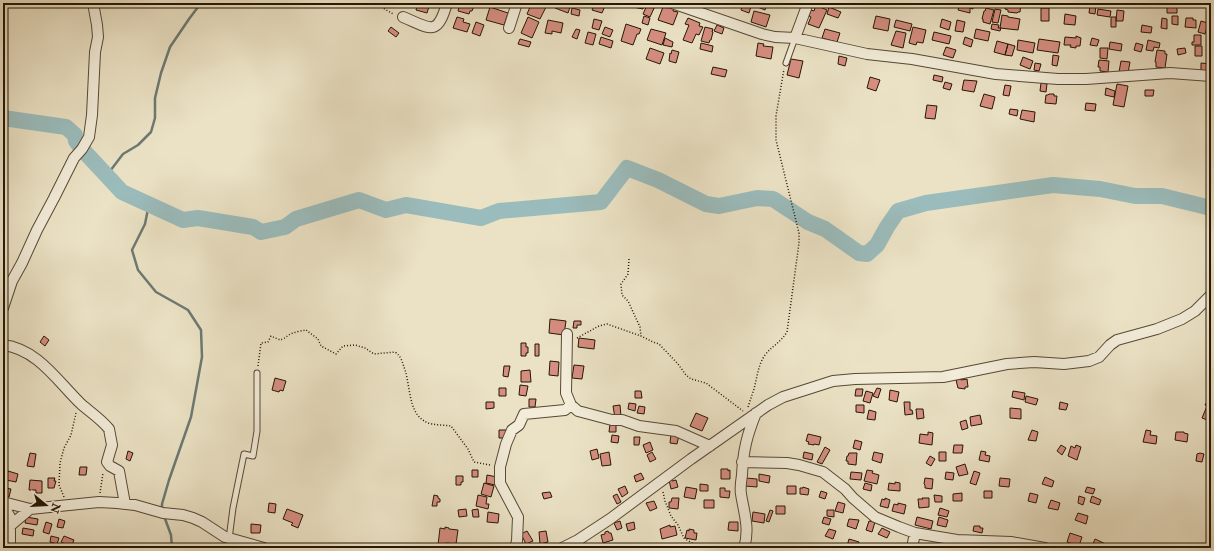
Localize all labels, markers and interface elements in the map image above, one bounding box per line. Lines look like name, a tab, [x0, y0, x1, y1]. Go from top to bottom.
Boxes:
north arrow	[26, 485, 66, 525]
text: N	[47, 500, 63, 516]

